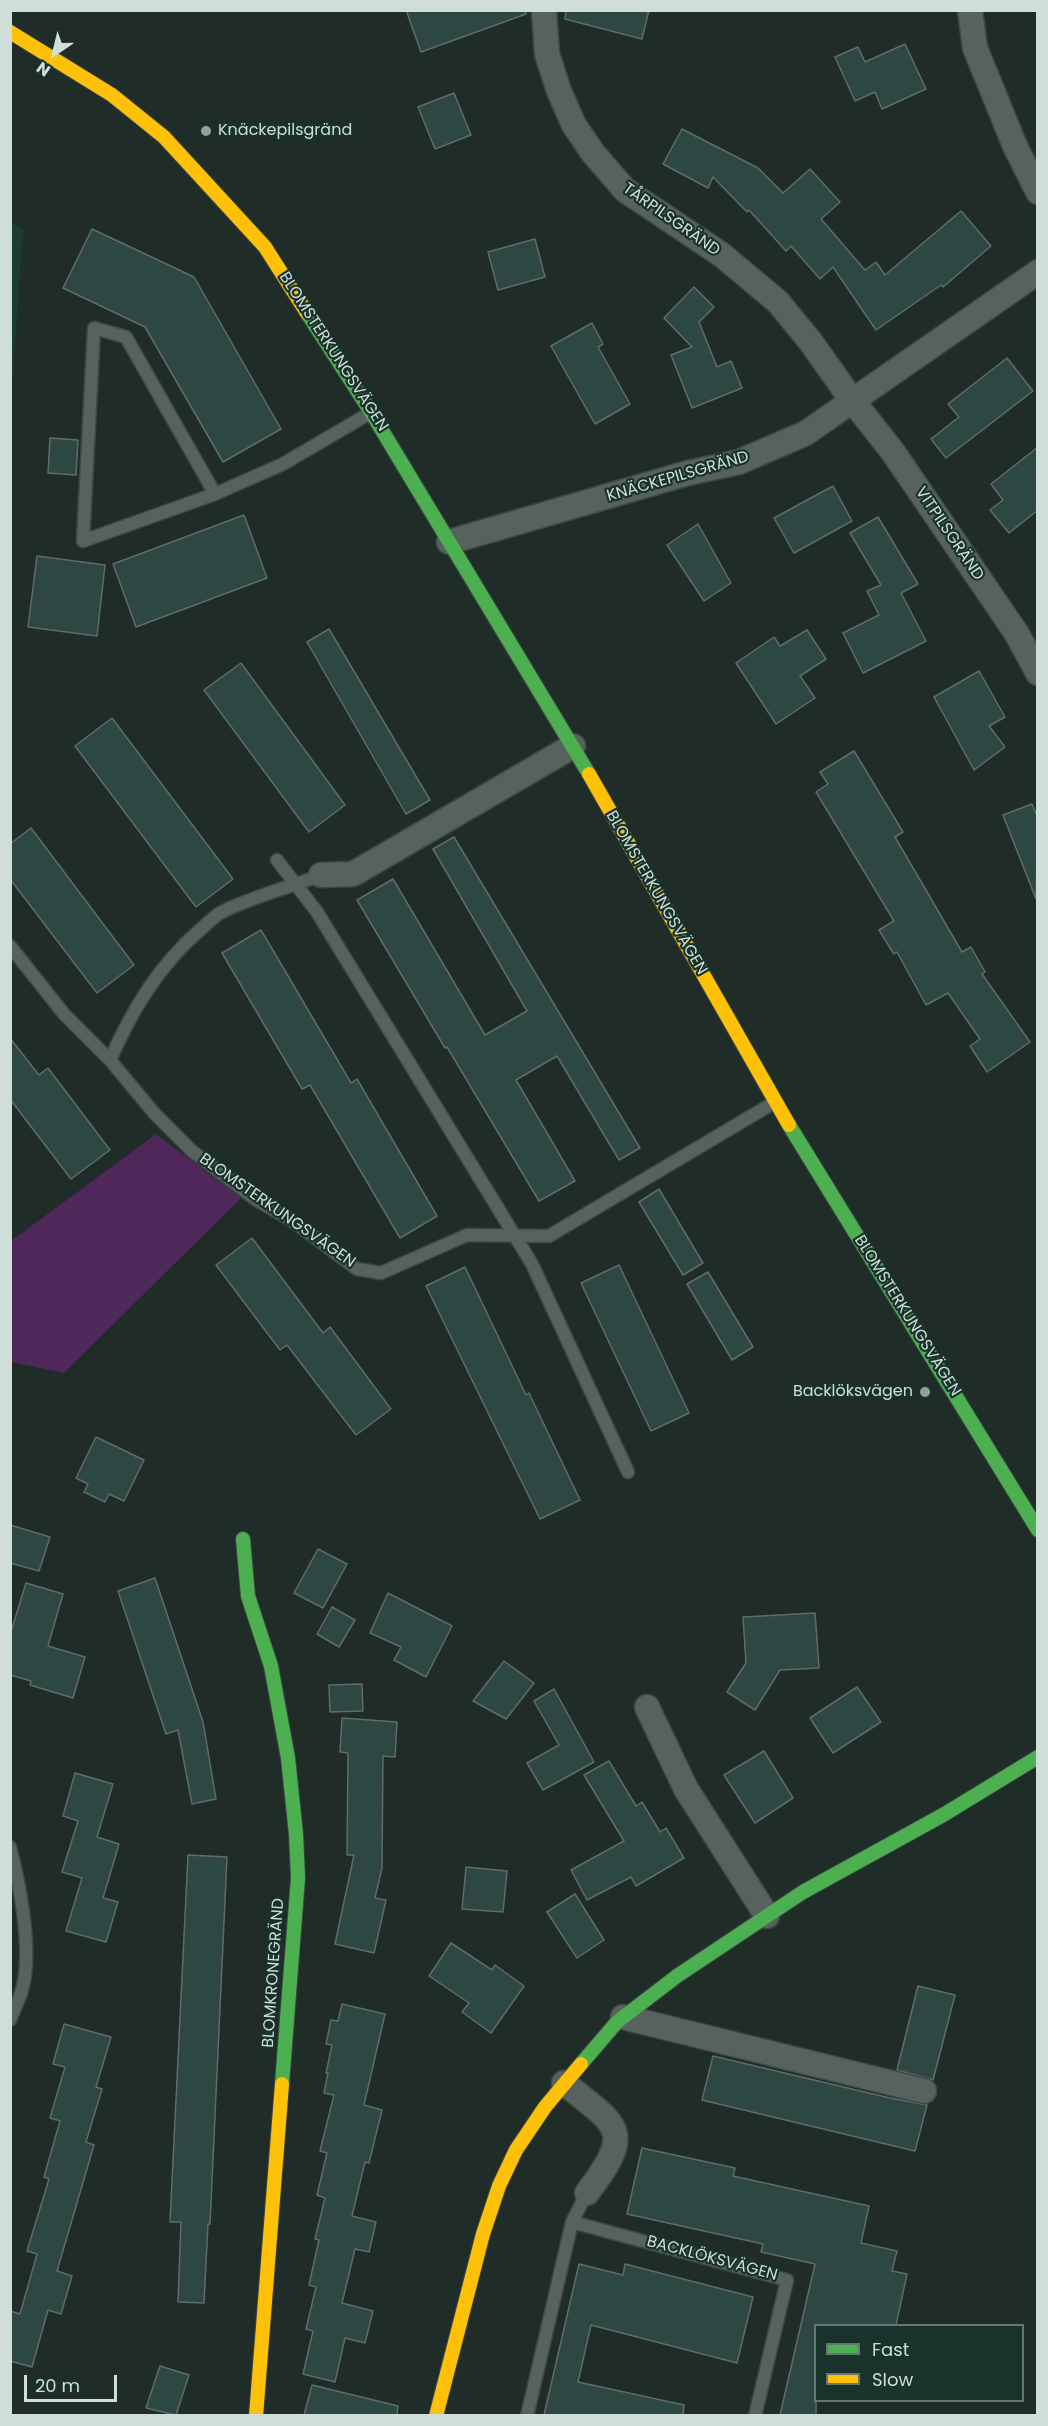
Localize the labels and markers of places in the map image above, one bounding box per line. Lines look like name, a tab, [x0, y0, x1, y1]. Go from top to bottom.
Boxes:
place label: Knäckepilsgränd	[218, 121, 352, 141]
marker: Knäckepilsgränd	[199, 124, 213, 138]
place label: Backlöksvägen	[793, 1382, 913, 1402]
marker: Backlöksvägen	[918, 1385, 932, 1399]

